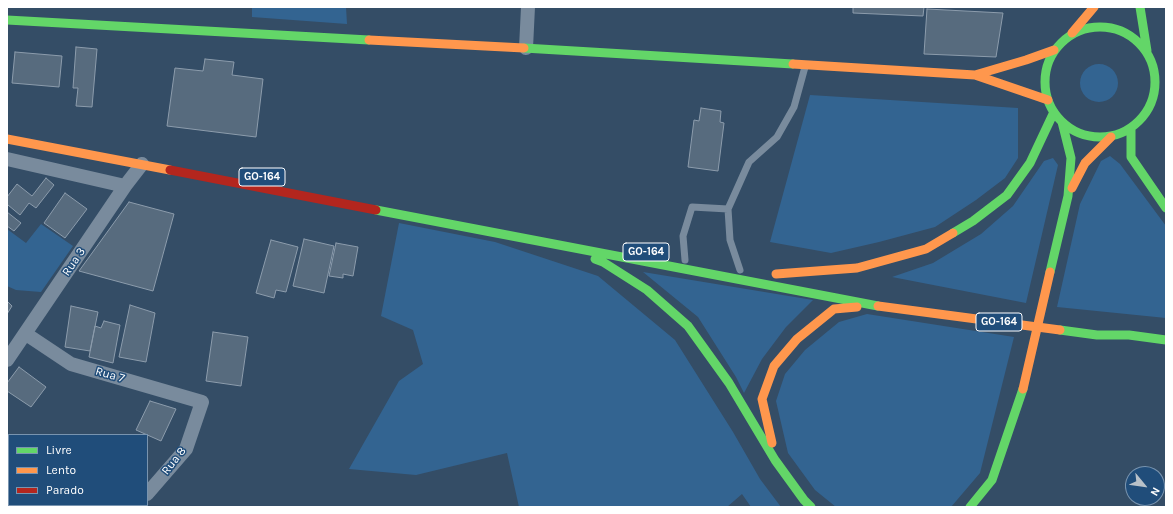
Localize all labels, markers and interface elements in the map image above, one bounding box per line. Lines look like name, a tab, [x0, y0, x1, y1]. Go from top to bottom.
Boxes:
road number: GO-164	[239, 168, 285, 186]
road number: GO-164	[623, 243, 669, 261]
street label: Rua 3	[59, 245, 89, 279]
road number: GO-164	[976, 313, 1022, 331]
street label: Rua 7	[94, 364, 126, 386]
legend	[8, 434, 148, 506]
text: Livre	[46, 443, 72, 457]
street label: Rua 8	[159, 444, 189, 478]
text: Lento	[46, 463, 76, 477]
north arrow	[1125, 466, 1165, 506]
text: Parado	[46, 483, 84, 497]
text: N	[1147, 485, 1163, 498]

